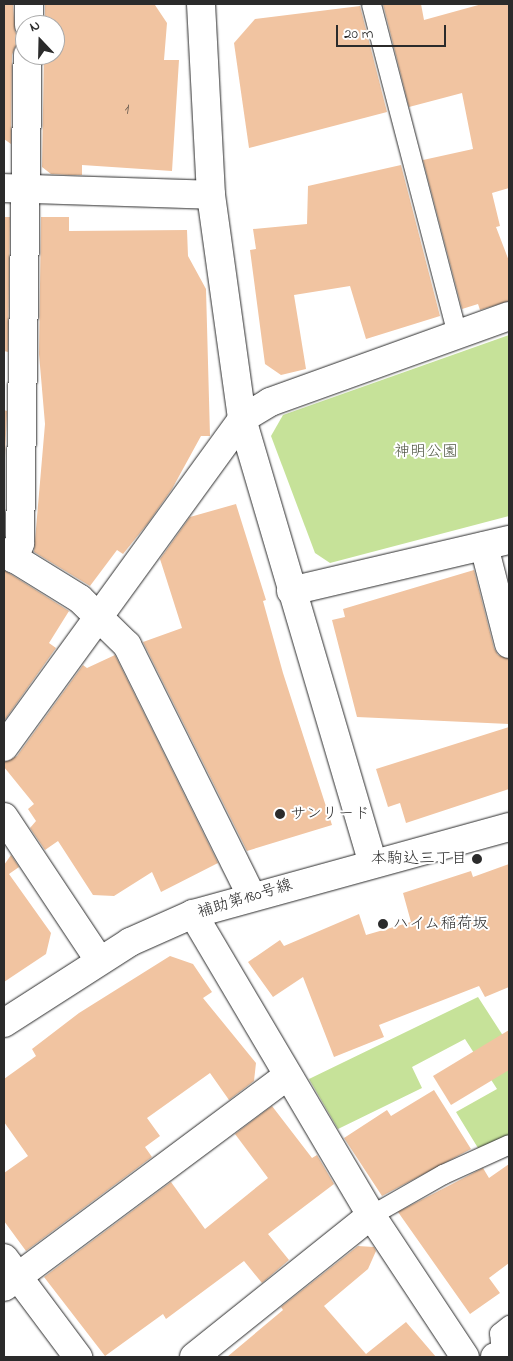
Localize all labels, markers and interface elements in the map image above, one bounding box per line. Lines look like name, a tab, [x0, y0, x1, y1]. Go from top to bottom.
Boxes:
north arrow	[15, 15, 65, 65]
text: N	[27, 15, 43, 38]
scale bar	[338, 15, 448, 47]
text: 20 m	[344, 23, 373, 45]
house number: 1	[125, 102, 129, 118]
park label: 神明公園	[394, 442, 458, 462]
place label: サンリード	[290, 804, 370, 824]
marker: サンリード	[274, 808, 286, 820]
place label: 本駒込三丁目	[371, 849, 467, 869]
marker: 本駒込三丁目	[471, 853, 483, 865]
street label: 補助第180号線	[195, 875, 295, 923]
place label: ハイム稲荷坂	[393, 914, 489, 934]
marker: ハイム稲荷坂	[377, 918, 389, 930]

